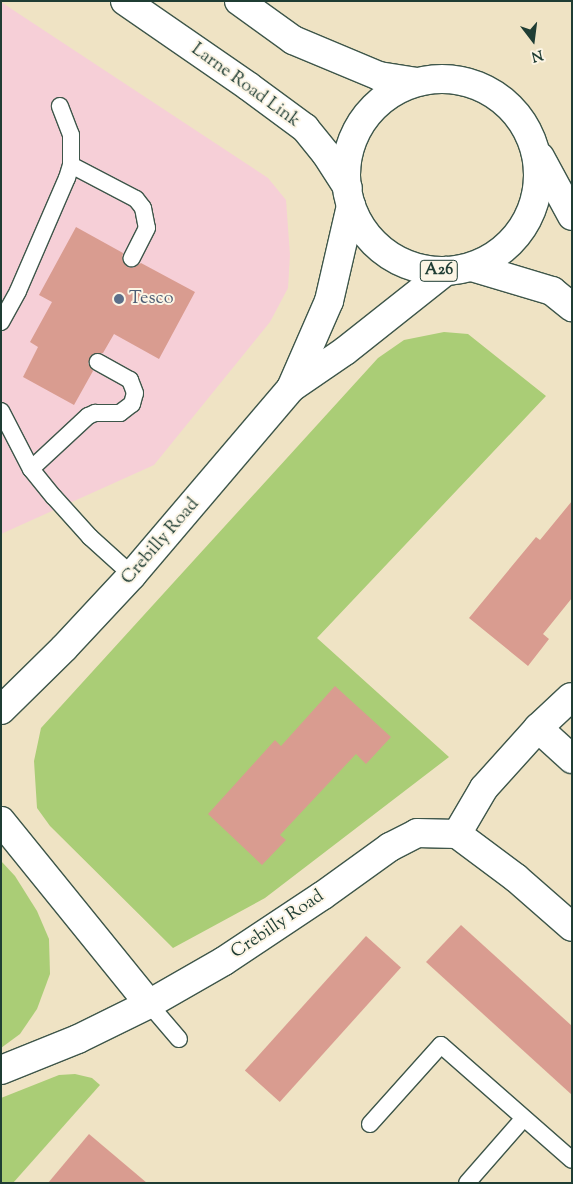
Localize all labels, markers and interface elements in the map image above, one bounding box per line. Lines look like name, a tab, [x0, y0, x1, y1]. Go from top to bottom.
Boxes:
north arrow	[508, 15, 558, 65]
street label: Larne Road Link	[186, 39, 304, 133]
text: N	[529, 43, 545, 66]
road number: A26	[419, 258, 459, 284]
place label: Tesco	[129, 288, 174, 310]
marker: Tesco	[113, 293, 125, 305]
street label: Crebilly Road	[118, 494, 204, 590]
street label: Crebilly Road	[227, 886, 329, 964]

